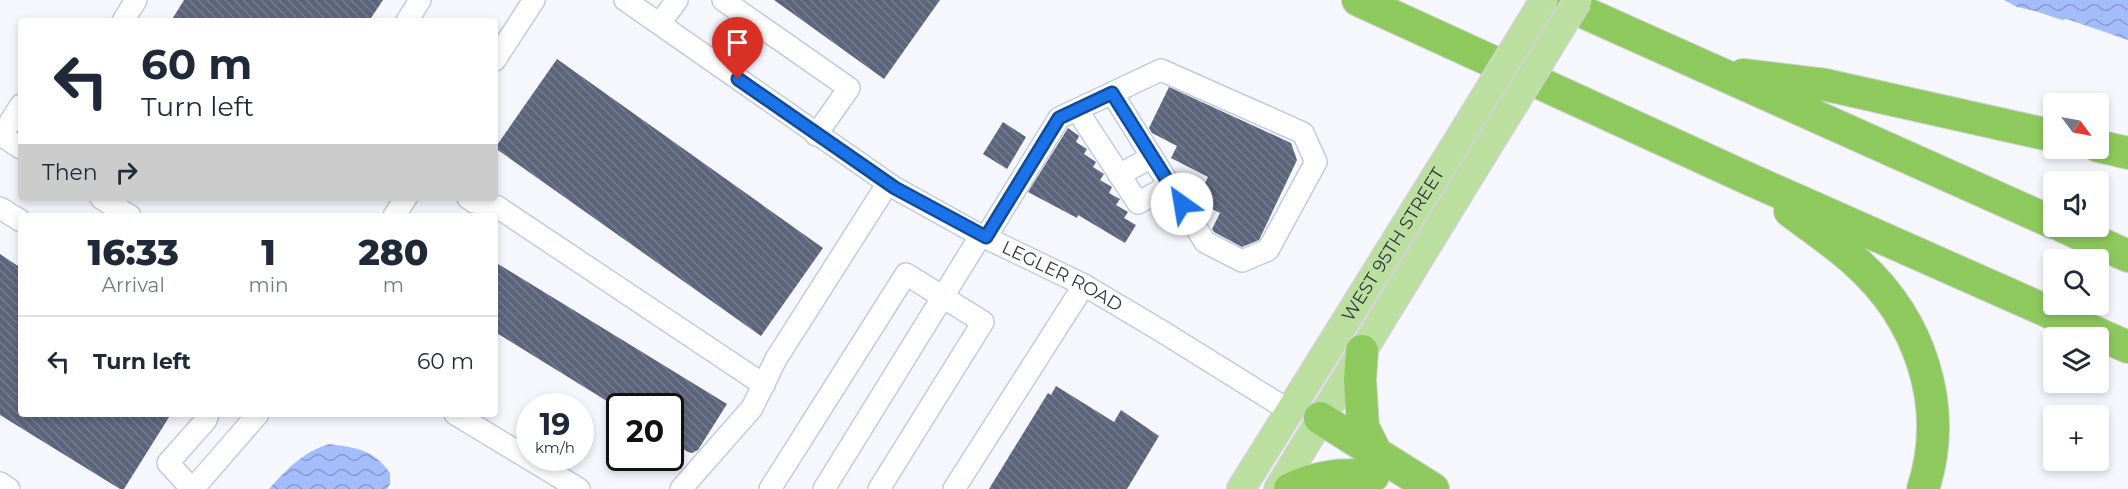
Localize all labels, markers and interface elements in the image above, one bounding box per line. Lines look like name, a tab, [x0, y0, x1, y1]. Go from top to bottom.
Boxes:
pin	[712, 17, 763, 79]
icon: arrive	[721, 26, 754, 59]
text: 60 m	[141, 38, 252, 90]
icon: left	[42, 42, 120, 120]
text: Turn left	[141, 90, 254, 123]
north arrow	[2043, 93, 2109, 159]
map controls	[2043, 93, 2109, 471]
icon: right	[110, 156, 143, 189]
text: Then	[42, 159, 98, 186]
street label: WEST 95TH STREET	[1337, 163, 1450, 325]
button: sound	[2043, 171, 2109, 237]
position arrow	[1150, 172, 1214, 236]
text: 16:33	[88, 230, 179, 274]
text: 1	[261, 230, 276, 274]
text: 280	[358, 230, 428, 274]
street label: LEGLER ROAD	[998, 236, 1126, 316]
button: search	[2043, 249, 2109, 315]
text: Arrival	[102, 273, 165, 297]
text: min	[248, 273, 289, 297]
text: m	[383, 273, 404, 297]
button: layers	[2043, 327, 2109, 393]
icon: left	[42, 345, 75, 378]
text: Turn left	[93, 348, 191, 375]
text: 60 m	[417, 348, 474, 375]
speed limit sign: 20	[606, 393, 684, 471]
button: +	[2043, 405, 2109, 471]
text: 19	[540, 406, 570, 443]
text: km/h	[535, 438, 575, 457]

